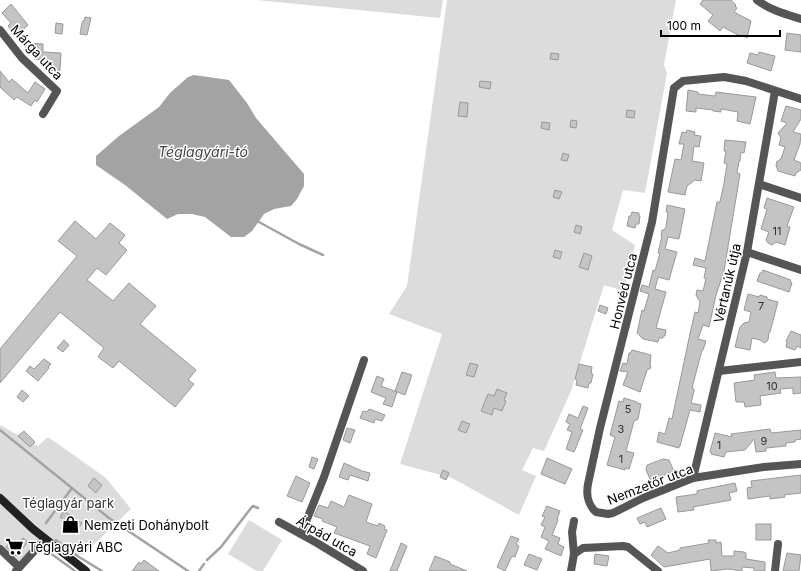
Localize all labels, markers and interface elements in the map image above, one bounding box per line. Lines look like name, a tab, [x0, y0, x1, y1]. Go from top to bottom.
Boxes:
scale bar	[661, 12, 780, 38]
text: 100 m	[667, 18, 701, 33]
street label: Márga utca	[8, 21, 66, 83]
water label: Téglagyári-tó	[158, 143, 248, 160]
house number: 11	[773, 224, 781, 238]
street label: Vértanúk útja	[710, 242, 744, 324]
street label: Honvéd utca	[606, 251, 640, 331]
house number: 7	[758, 299, 764, 313]
house number: 10	[766, 379, 778, 393]
house number: 5	[625, 402, 632, 416]
house number: 3	[618, 422, 625, 436]
house number: 9	[761, 434, 768, 448]
house number: 1	[717, 438, 721, 452]
house number: 1	[619, 452, 623, 466]
street label: Nemzetőr utca	[605, 460, 695, 508]
park label: Téglagyár park	[22, 495, 114, 511]
street label: Árpád utca	[294, 512, 360, 560]
shop icon: Nemzeti Dohánybolt	[61, 515, 81, 535]
place label: Nemzeti Dohánybolt	[84, 517, 209, 533]
supermarket icon: Téglagyári ABC	[5, 537, 25, 557]
place label: Téglagyári ABC	[28, 539, 123, 555]

